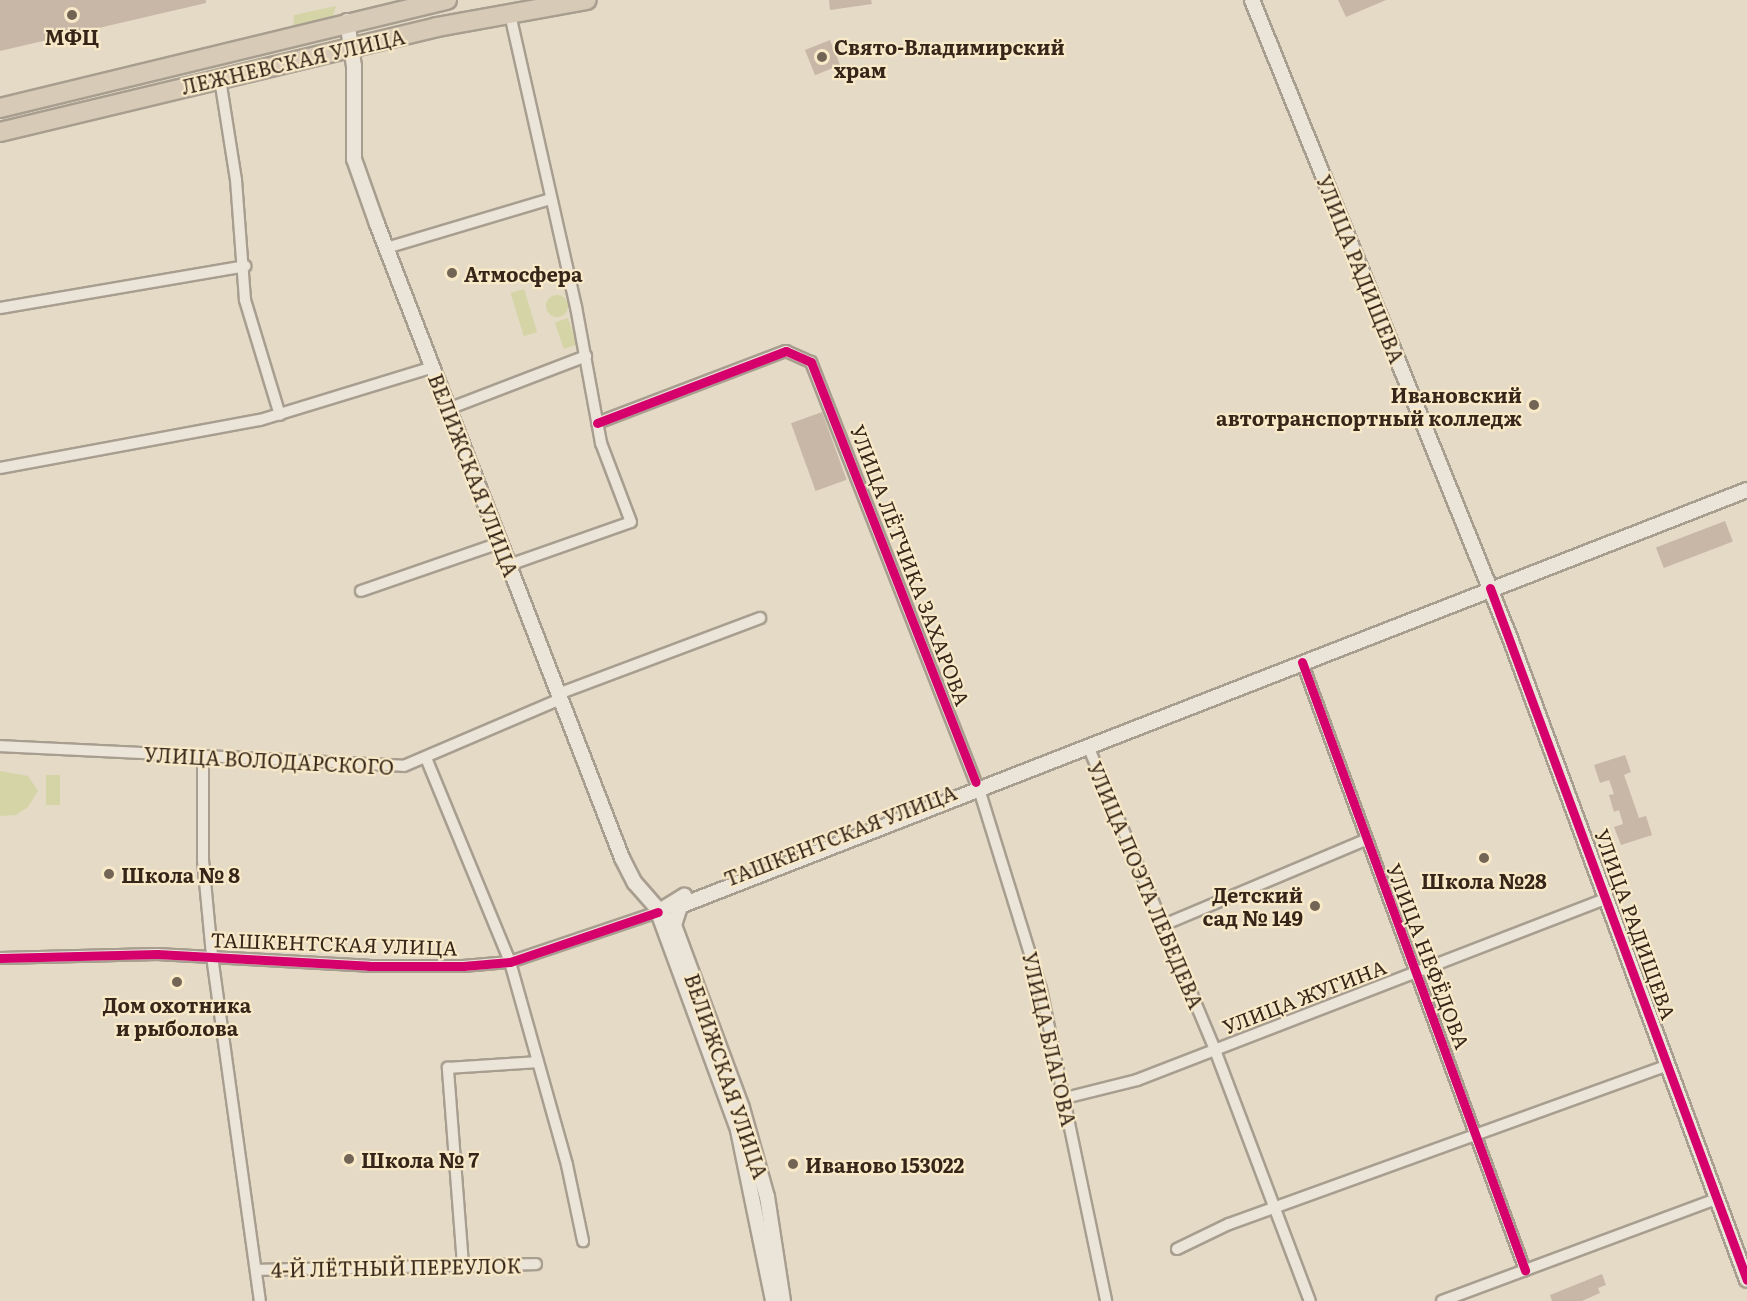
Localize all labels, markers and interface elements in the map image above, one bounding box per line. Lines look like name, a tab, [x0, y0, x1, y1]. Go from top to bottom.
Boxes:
marker: МФЦ	[65, 8, 79, 22]
place label: МФЦ	[45, 24, 99, 48]
street label: ЛЕЖНЕВСКАЯ УЛИЦА	[179, 24, 407, 98]
place label: Свято-Владимирский храм	[834, 34, 1065, 81]
marker: Свято-Владимирский храм	[815, 50, 829, 64]
street label: УЛИЦА РАДИЩЕВА	[1312, 171, 1410, 367]
place label: Атмосфера	[464, 261, 582, 285]
marker: Атмосфера	[445, 266, 459, 280]
street label: ВЕЛИЖСКАЯ УЛИЦА	[424, 370, 524, 580]
place label: Ивановский автотранспортный колледж	[1216, 382, 1522, 429]
marker: Ивановский автотранспортный колледж	[1527, 398, 1541, 412]
street label: УЛИЦА ЛЁТЧИКА ЗАХАРОВА	[846, 421, 976, 709]
street label: УЛИЦА ВОЛОДАРСКОГО	[143, 741, 395, 779]
street label: УЛИЦА ПОЭТА ЛЕБЕДЕВА	[1083, 758, 1209, 1012]
street label: ТАШКЕНТСКАЯ УЛИЦА	[720, 780, 960, 890]
street label: УЛИЦА РАДИЩЕВА	[1590, 825, 1682, 1023]
marker: Школа №28	[1477, 851, 1491, 865]
street label: УЛИЦА НЕФЁДОВА	[1383, 860, 1475, 1052]
place label: Школа № 8	[121, 862, 240, 886]
marker: Школа № 8	[102, 867, 116, 881]
place label: Школа №28	[1421, 868, 1547, 892]
place label: Детский сад № 149	[1203, 882, 1303, 929]
marker: Детский сад № 149	[1308, 899, 1322, 913]
street label: ТАШКЕНТСКАЯ УЛИЦА	[210, 927, 458, 959]
street label: УЛИЦА БЛАГОВА	[1018, 949, 1082, 1129]
street label: УЛИЦА ЖУГИНА	[1219, 954, 1389, 1038]
street label: ВЕЛИЖСКАЯ УЛИЦА	[681, 970, 773, 1182]
marker: Дом охотника и рыболова	[170, 975, 184, 989]
place label: Дом охотника и рыболова	[103, 992, 251, 1039]
place label: Школа № 7	[361, 1147, 479, 1171]
marker: Школа № 7	[342, 1152, 356, 1166]
place label: Иваново 153022	[805, 1152, 964, 1176]
marker: Иваново 153022	[786, 1157, 800, 1171]
street label: 4-Й ЛЁТНЫЙ ПЕРЕУЛОК	[271, 1253, 521, 1281]

